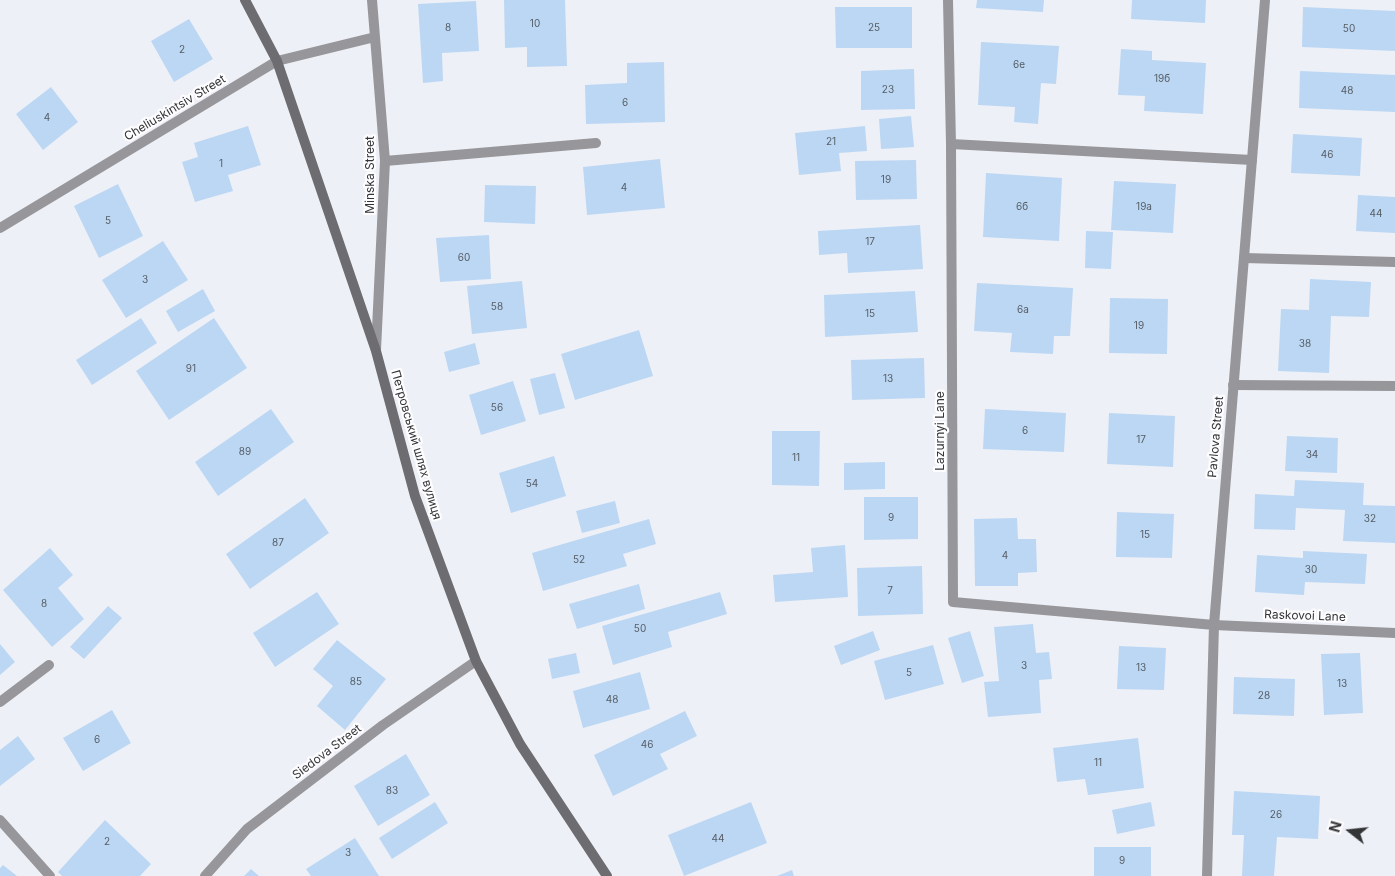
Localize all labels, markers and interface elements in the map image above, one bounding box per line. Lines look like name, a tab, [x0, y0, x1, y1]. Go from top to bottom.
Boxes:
house number: 10	[530, 18, 540, 30]
house number: 8	[445, 22, 451, 34]
house number: 25	[868, 22, 880, 34]
house number: 50	[1343, 23, 1355, 35]
house number: 2	[179, 44, 185, 56]
house number: 6е	[1013, 59, 1025, 71]
street label: Cheliuskintsiv Street	[122, 72, 228, 144]
house number: 19б	[1154, 73, 1170, 85]
house number: 23	[882, 84, 894, 96]
house number: 48	[1341, 85, 1353, 97]
house number: 6	[622, 97, 628, 109]
house number: 4	[44, 112, 50, 124]
street label: Minska Street	[363, 136, 377, 214]
house number: 21	[826, 136, 836, 148]
house number: 46	[1321, 149, 1333, 161]
house number: 1	[219, 158, 223, 170]
house number: 19	[881, 174, 891, 186]
house number: 4	[621, 182, 627, 194]
house number: 6б	[1016, 201, 1028, 213]
house number: 19а	[1136, 201, 1152, 213]
house number: 44	[1370, 208, 1382, 220]
house number: 5	[105, 215, 111, 227]
house number: 17	[865, 236, 875, 248]
house number: 60	[458, 252, 470, 264]
house number: 3	[142, 274, 148, 286]
house number: 58	[491, 301, 503, 313]
house number: 6а	[1017, 304, 1029, 316]
house number: 15	[865, 308, 875, 320]
house number: 19	[1134, 320, 1144, 332]
house number: 38	[1299, 338, 1311, 350]
house number: 91	[186, 363, 196, 375]
street label: Петровський шлях вулиця	[388, 369, 444, 521]
house number: 13	[883, 373, 893, 385]
street label: Lazurnyi Lane	[933, 391, 947, 471]
street label: Pavlova Street	[1205, 396, 1227, 478]
house number: 56	[491, 402, 503, 414]
house number: 6	[1022, 425, 1028, 437]
house number: 17	[1136, 434, 1146, 446]
house number: 89	[239, 446, 251, 458]
house number: 34	[1306, 449, 1318, 461]
house number: 11	[792, 452, 800, 464]
house number: 54	[526, 478, 538, 490]
house number: 9	[888, 512, 894, 524]
house number: 32	[1364, 513, 1376, 525]
house number: 15	[1140, 529, 1150, 541]
house number: 87	[272, 537, 284, 549]
house number: 4	[1002, 550, 1008, 562]
house number: 52	[573, 554, 585, 566]
house number: 30	[1305, 564, 1317, 576]
house number: 7	[887, 585, 893, 597]
house number: 8	[41, 598, 47, 610]
street label: Raskovoi Lane	[1264, 607, 1346, 625]
house number: 50	[634, 623, 646, 635]
house number: 3	[1021, 660, 1027, 672]
house number: 13	[1136, 662, 1146, 674]
house number: 5	[906, 667, 912, 679]
house number: 85	[350, 676, 362, 688]
house number: 13	[1337, 678, 1347, 690]
house number: 28	[1258, 690, 1270, 702]
house number: 48	[606, 694, 618, 706]
street label: Siedova Street	[290, 721, 364, 783]
house number: 6	[94, 734, 100, 746]
house number: 46	[641, 739, 653, 751]
house number: 11	[1094, 757, 1102, 769]
house number: 83	[386, 785, 398, 797]
north arrow	[1325, 806, 1375, 856]
house number: 26	[1270, 809, 1282, 821]
text: N	[1325, 819, 1345, 834]
house number: 44	[712, 833, 724, 845]
house number: 2	[104, 836, 110, 848]
house number: 3	[345, 847, 351, 859]
house number: 9	[1119, 855, 1125, 867]

